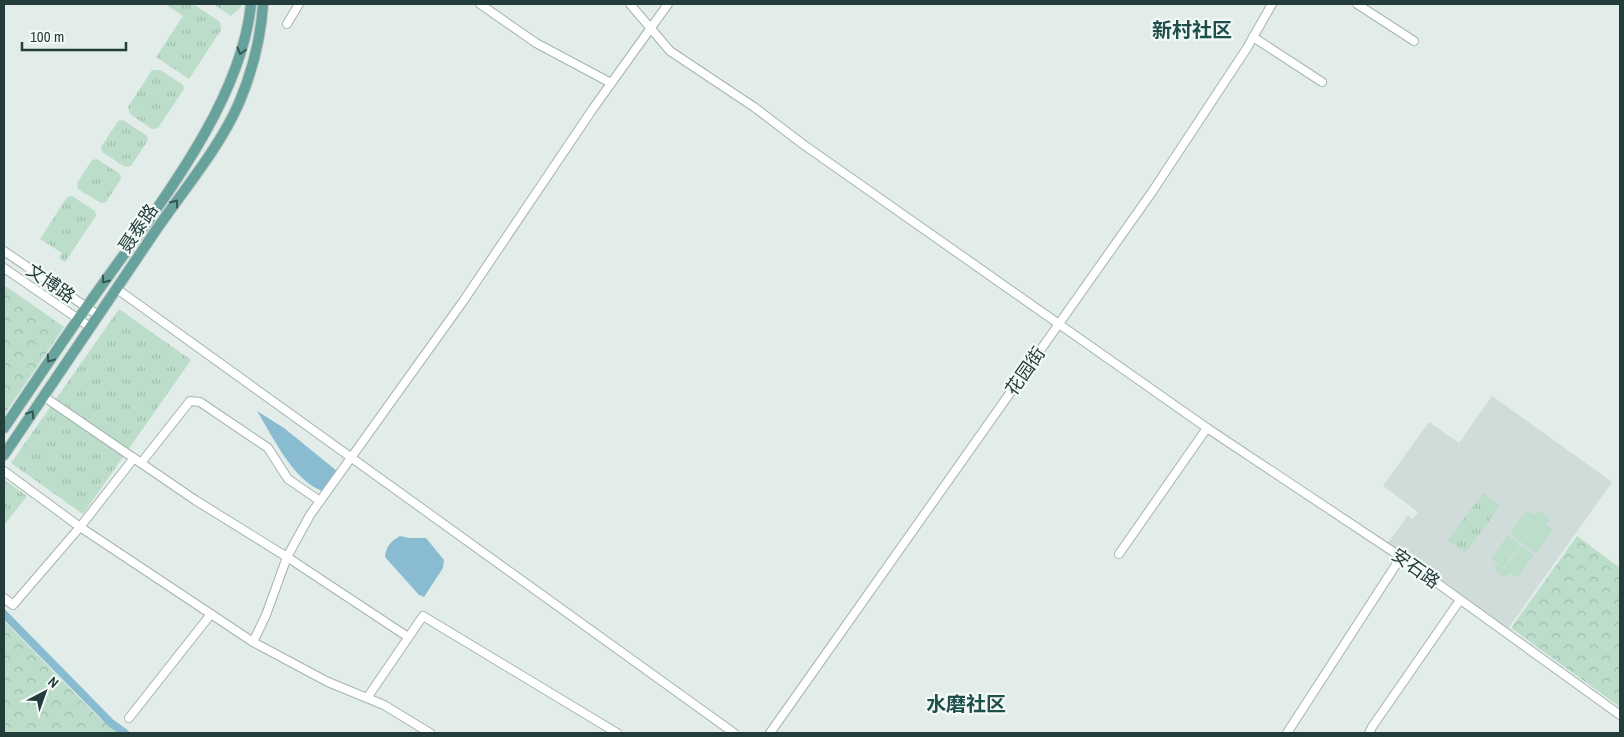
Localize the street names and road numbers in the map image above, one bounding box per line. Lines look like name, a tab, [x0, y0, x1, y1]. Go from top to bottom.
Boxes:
street label: 聂泰路	[113, 199, 163, 257]
street label: 文博路	[22, 258, 80, 308]
street label: 花园街	[999, 342, 1051, 400]
street label: 安石路	[1387, 542, 1445, 594]

